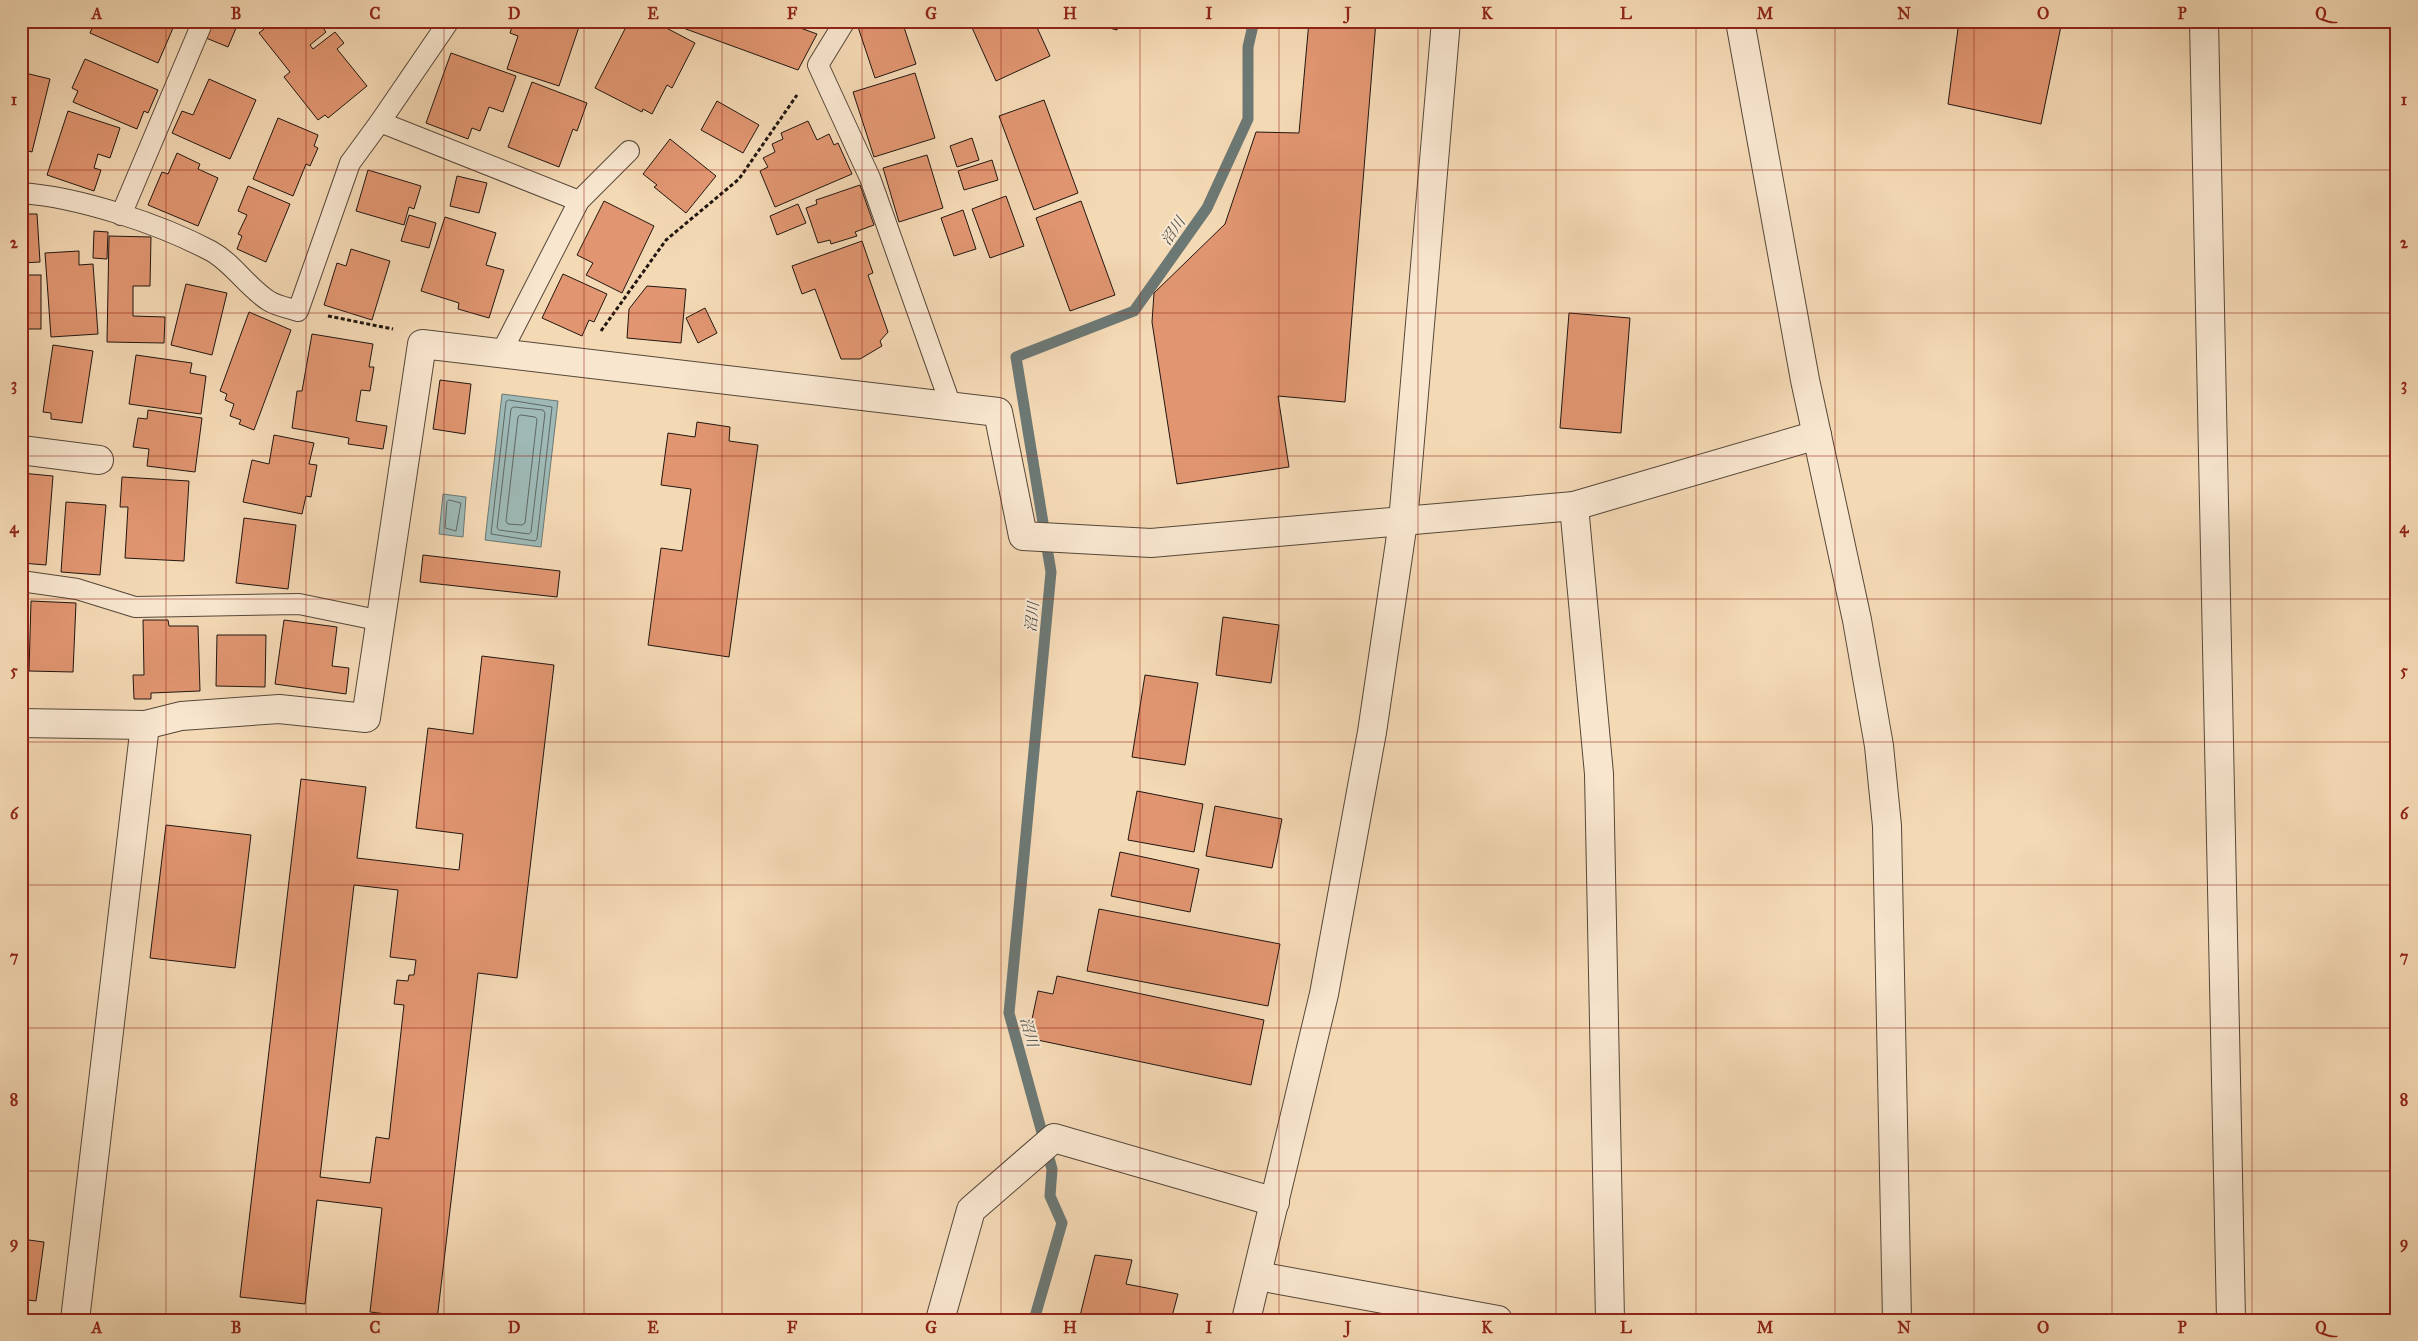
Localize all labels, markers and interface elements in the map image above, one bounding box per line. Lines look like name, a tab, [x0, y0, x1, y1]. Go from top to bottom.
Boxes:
text: A	[91, 4, 103, 23]
text: B	[231, 4, 241, 23]
text: C	[370, 4, 381, 23]
text: D	[508, 4, 521, 23]
text: E	[647, 4, 659, 23]
text: F	[787, 4, 798, 23]
text: G	[925, 4, 937, 23]
text: H	[1063, 4, 1077, 23]
text: I	[1206, 4, 1213, 23]
text: J	[1343, 4, 1352, 24]
text: K	[1481, 4, 1493, 23]
text: L	[1620, 4, 1632, 23]
text: M	[1757, 4, 1774, 23]
text: N	[1897, 4, 1911, 23]
text: O	[2037, 4, 2049, 23]
text: P	[2177, 4, 2187, 23]
text: Q	[2315, 4, 2338, 24]
text: 1	[11, 90, 18, 109]
text: 1	[2401, 90, 2408, 109]
water label: 沼川	[1157, 212, 1190, 248]
text: 2	[10, 233, 19, 252]
text: 2	[2400, 233, 2409, 252]
text: 3	[11, 375, 17, 395]
text: 3	[2401, 375, 2407, 395]
text: 4	[10, 518, 20, 538]
text: 4	[2400, 518, 2410, 538]
water label: 沼川	[1021, 599, 1043, 633]
text: 5	[10, 661, 18, 680]
text: 5	[2400, 661, 2408, 680]
text: 6	[10, 804, 19, 823]
text: 6	[2400, 804, 2409, 823]
text: 7	[10, 947, 19, 966]
text: 7	[2400, 947, 2409, 966]
water label: 沼川	[1016, 1015, 1042, 1051]
text: 8	[10, 1090, 18, 1109]
text: 8	[2400, 1090, 2408, 1109]
text: 9	[10, 1233, 18, 1253]
text: 9	[2400, 1233, 2408, 1253]
text: A	[91, 1318, 103, 1337]
text: B	[231, 1318, 241, 1337]
text: C	[370, 1318, 381, 1337]
text: D	[508, 1318, 521, 1337]
text: E	[647, 1318, 659, 1337]
text: F	[787, 1318, 798, 1337]
text: G	[925, 1318, 937, 1337]
text: H	[1063, 1318, 1077, 1337]
text: I	[1206, 1318, 1213, 1337]
text: J	[1343, 1318, 1352, 1338]
text: K	[1481, 1318, 1493, 1337]
text: L	[1620, 1318, 1632, 1337]
text: M	[1757, 1318, 1774, 1337]
text: N	[1897, 1318, 1911, 1337]
text: O	[2037, 1318, 2049, 1337]
text: P	[2177, 1318, 2187, 1337]
text: Q	[2315, 1318, 2338, 1338]

